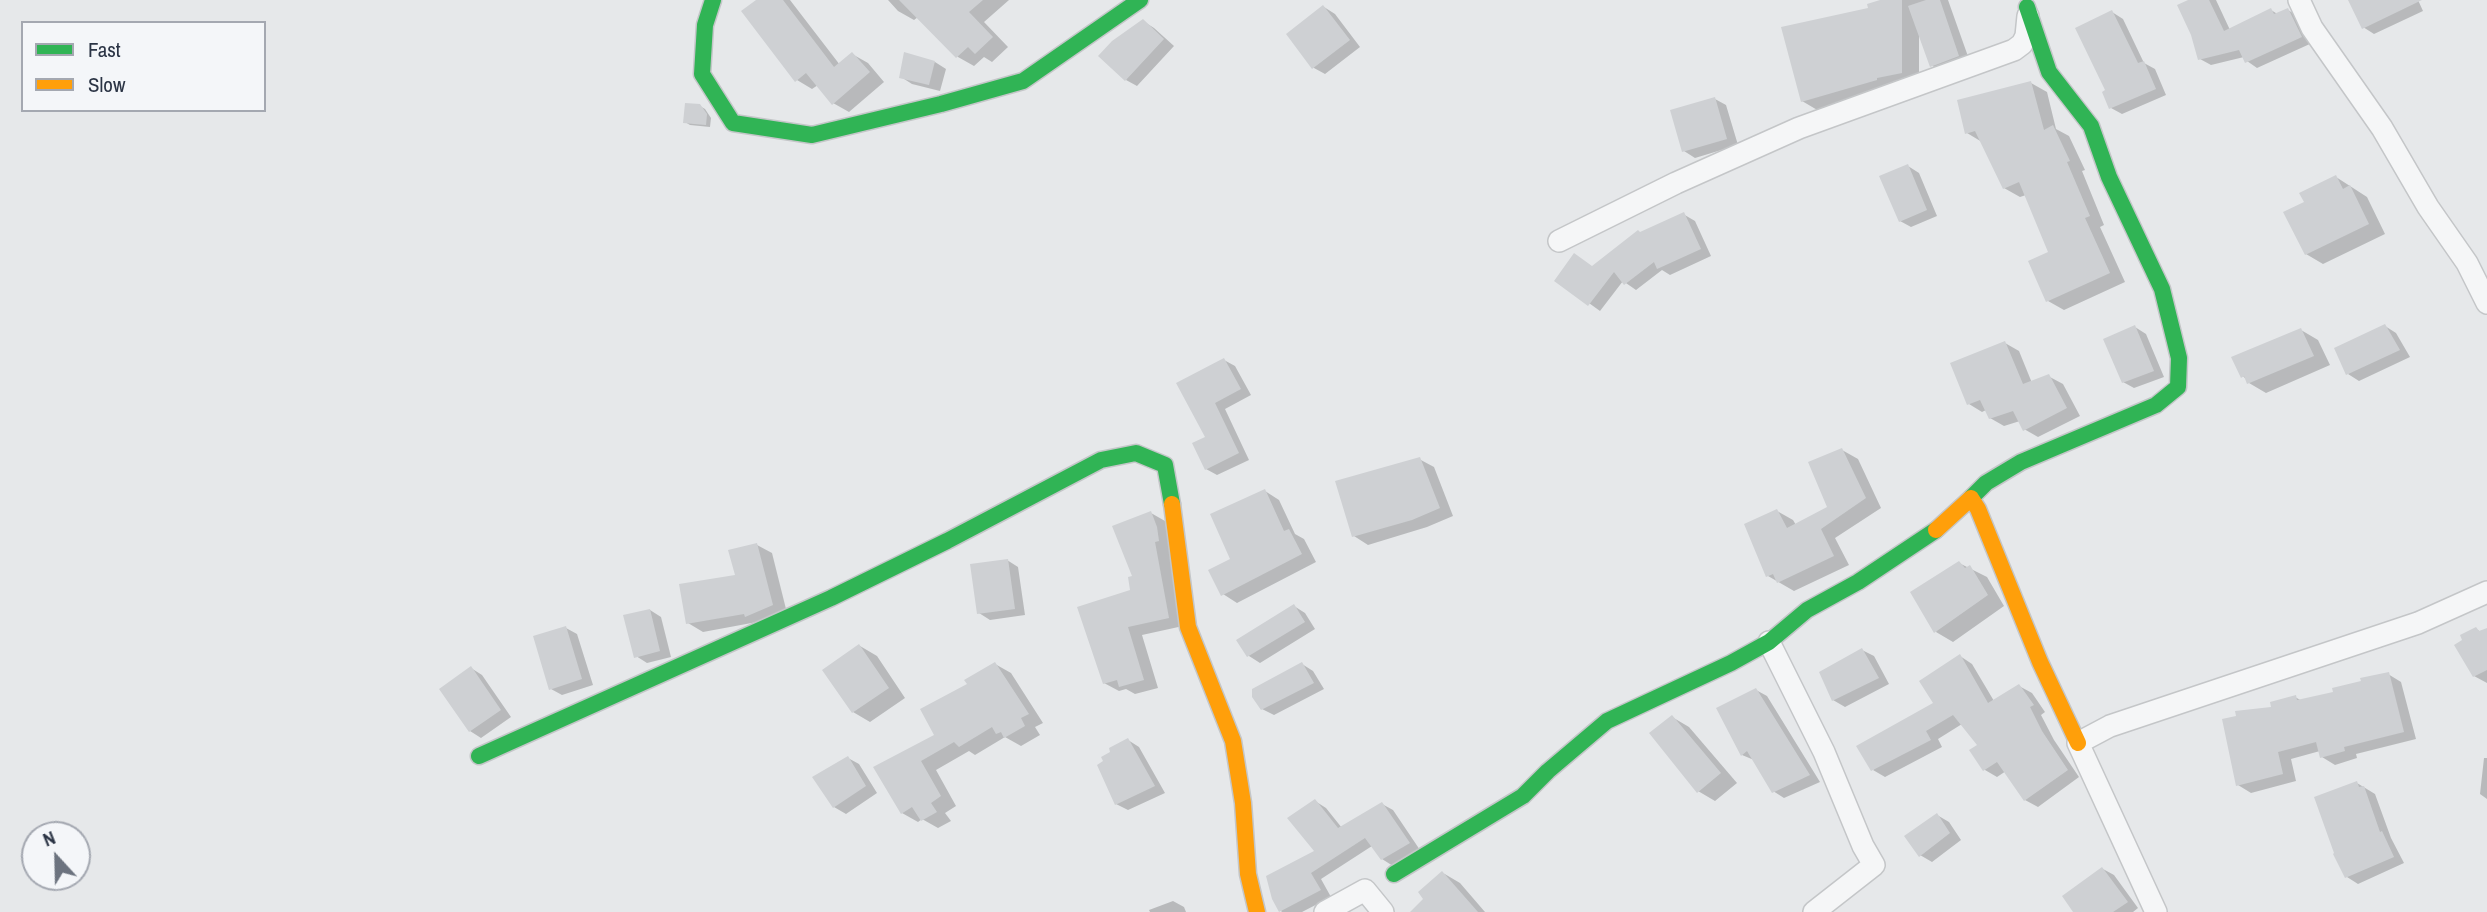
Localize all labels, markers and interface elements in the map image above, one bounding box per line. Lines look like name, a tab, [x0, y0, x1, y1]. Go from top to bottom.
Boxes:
legend	[21, 21, 266, 112]
text: Fast	[88, 35, 121, 64]
text: Slow	[88, 70, 125, 99]
north arrow	[21, 821, 91, 891]
text: N	[39, 824, 59, 853]

